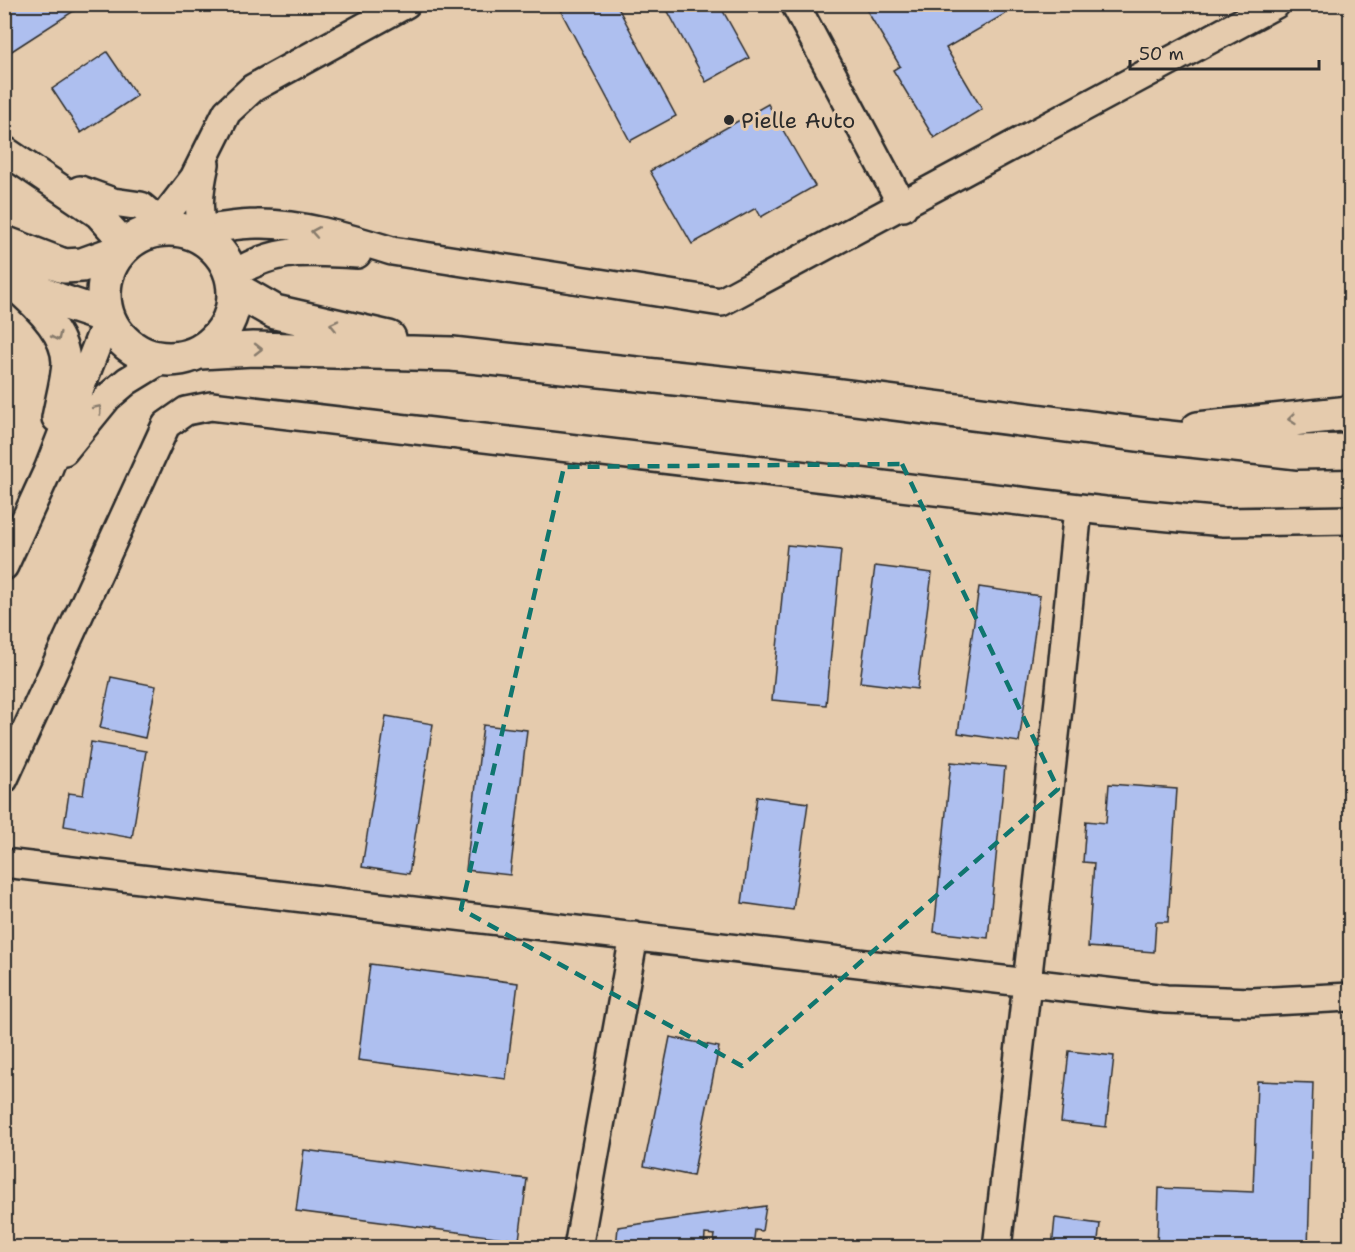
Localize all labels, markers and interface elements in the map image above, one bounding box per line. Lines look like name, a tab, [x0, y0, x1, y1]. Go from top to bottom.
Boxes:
scale bar	[1130, 33, 1319, 71]
text: 50 m	[1139, 42, 1184, 66]
place label: Pielle Auto	[741, 106, 855, 135]
marker: Pielle Auto	[722, 113, 736, 127]
one-way arrow	[310, 226, 320, 239]
one-way arrow	[329, 319, 339, 332]
one-way arrow	[49, 330, 61, 341]
one-way arrow	[254, 343, 263, 355]
one-way arrow	[91, 405, 102, 416]
one-way arrow	[1288, 412, 1297, 425]

